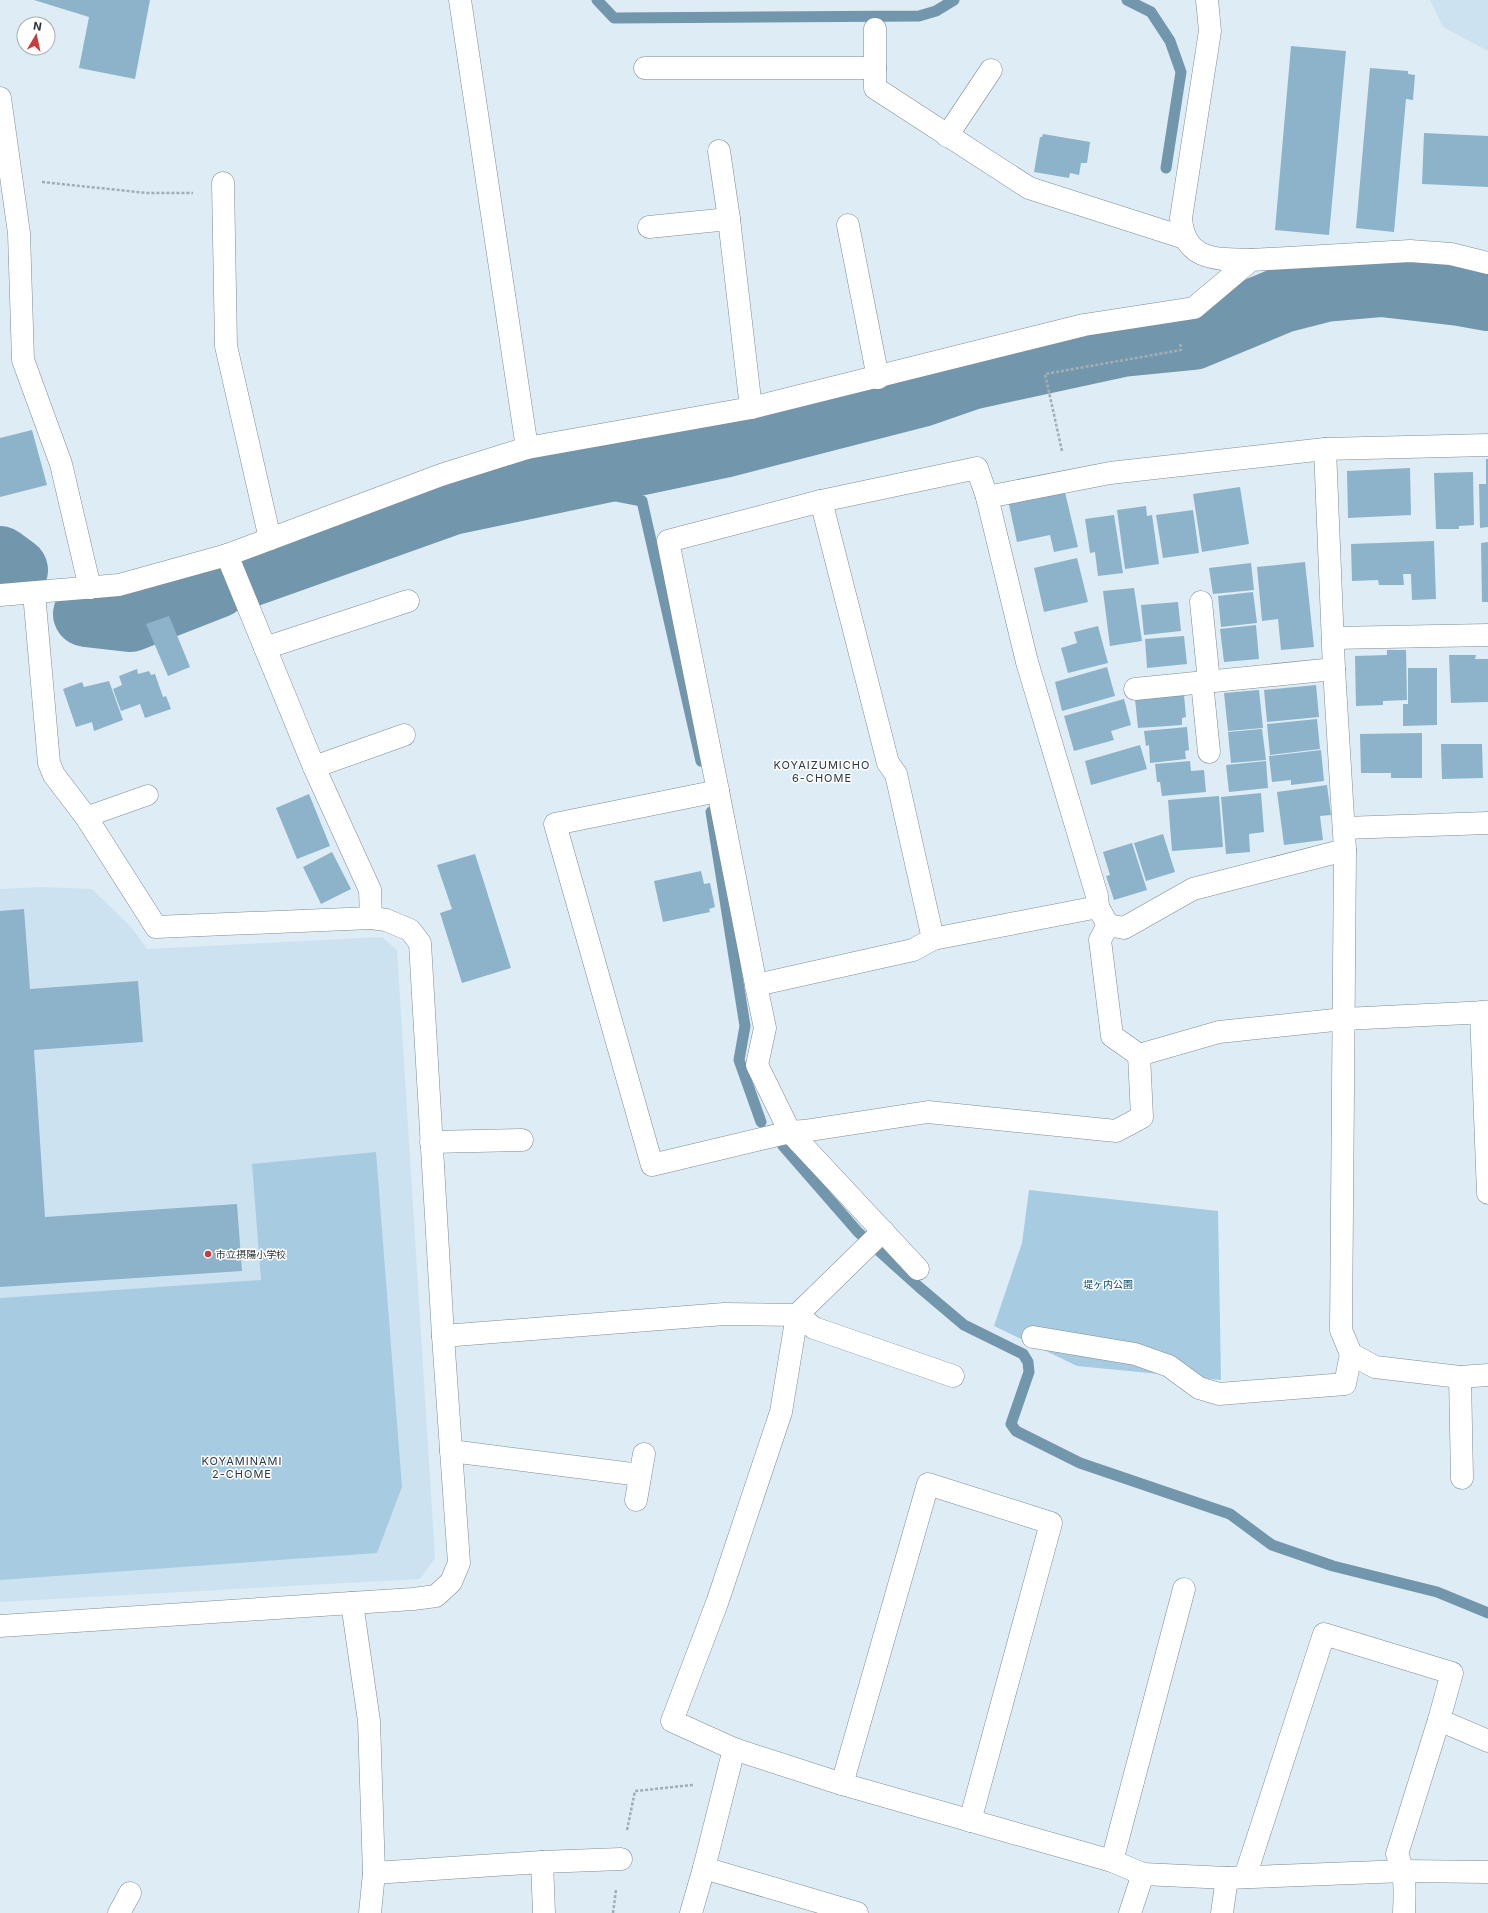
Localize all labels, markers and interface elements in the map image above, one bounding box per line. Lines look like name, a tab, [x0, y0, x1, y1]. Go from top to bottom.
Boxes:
north arrow	[16, 16, 56, 56]
text: N	[32, 19, 43, 34]
district label: KOYAIZUMICHO 6-CHOME	[774, 758, 870, 785]
place label: 市立摂陽小学校	[216, 1248, 286, 1260]
marker: 市立摂陽小学校	[203, 1249, 213, 1259]
park label: 堤ヶ内公園	[1083, 1278, 1133, 1290]
district label: KOYAMINAMI 2-CHOME	[202, 1454, 282, 1481]

